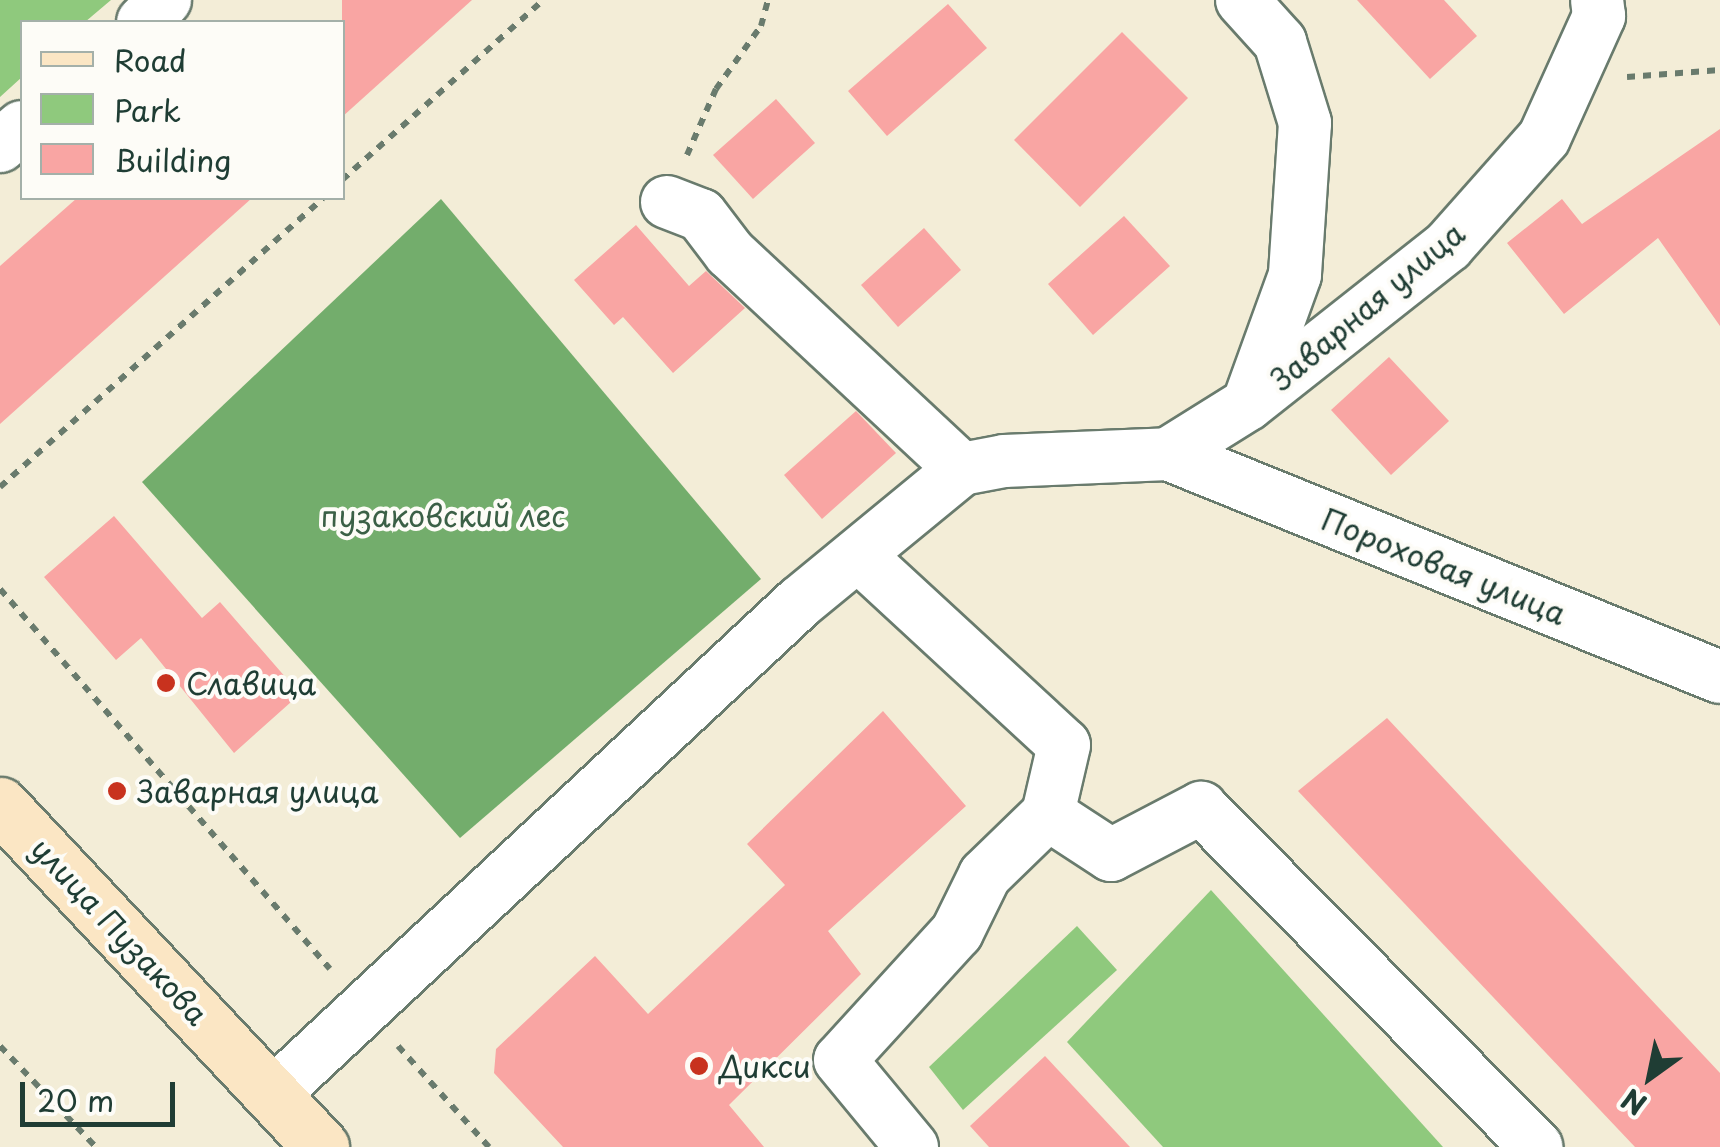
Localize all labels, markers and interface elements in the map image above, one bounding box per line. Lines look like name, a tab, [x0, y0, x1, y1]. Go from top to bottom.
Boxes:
legend	[20, 20, 345, 200]
text: Road	[114, 37, 187, 82]
text: Park	[114, 87, 181, 132]
text: Building	[114, 137, 231, 182]
street label: Заварная улица	[1262, 214, 1472, 398]
park label: пузаковский лес	[320, 497, 566, 533]
street label: Пороховая улица	[1316, 500, 1572, 632]
place label: Славица	[186, 665, 316, 701]
marker: Славица	[155, 672, 177, 694]
place label: Заварная улица	[137, 773, 380, 809]
marker: Заварная улица	[106, 780, 128, 802]
street label: улица Пузакова	[24, 830, 216, 1032]
north arrow	[1600, 1027, 1700, 1127]
place label: Дикси	[719, 1048, 811, 1084]
marker: Дикси	[688, 1055, 710, 1077]
scale bar	[25, 1062, 180, 1124]
text: 20 m	[37, 1077, 114, 1122]
text: N	[1612, 1079, 1654, 1127]

